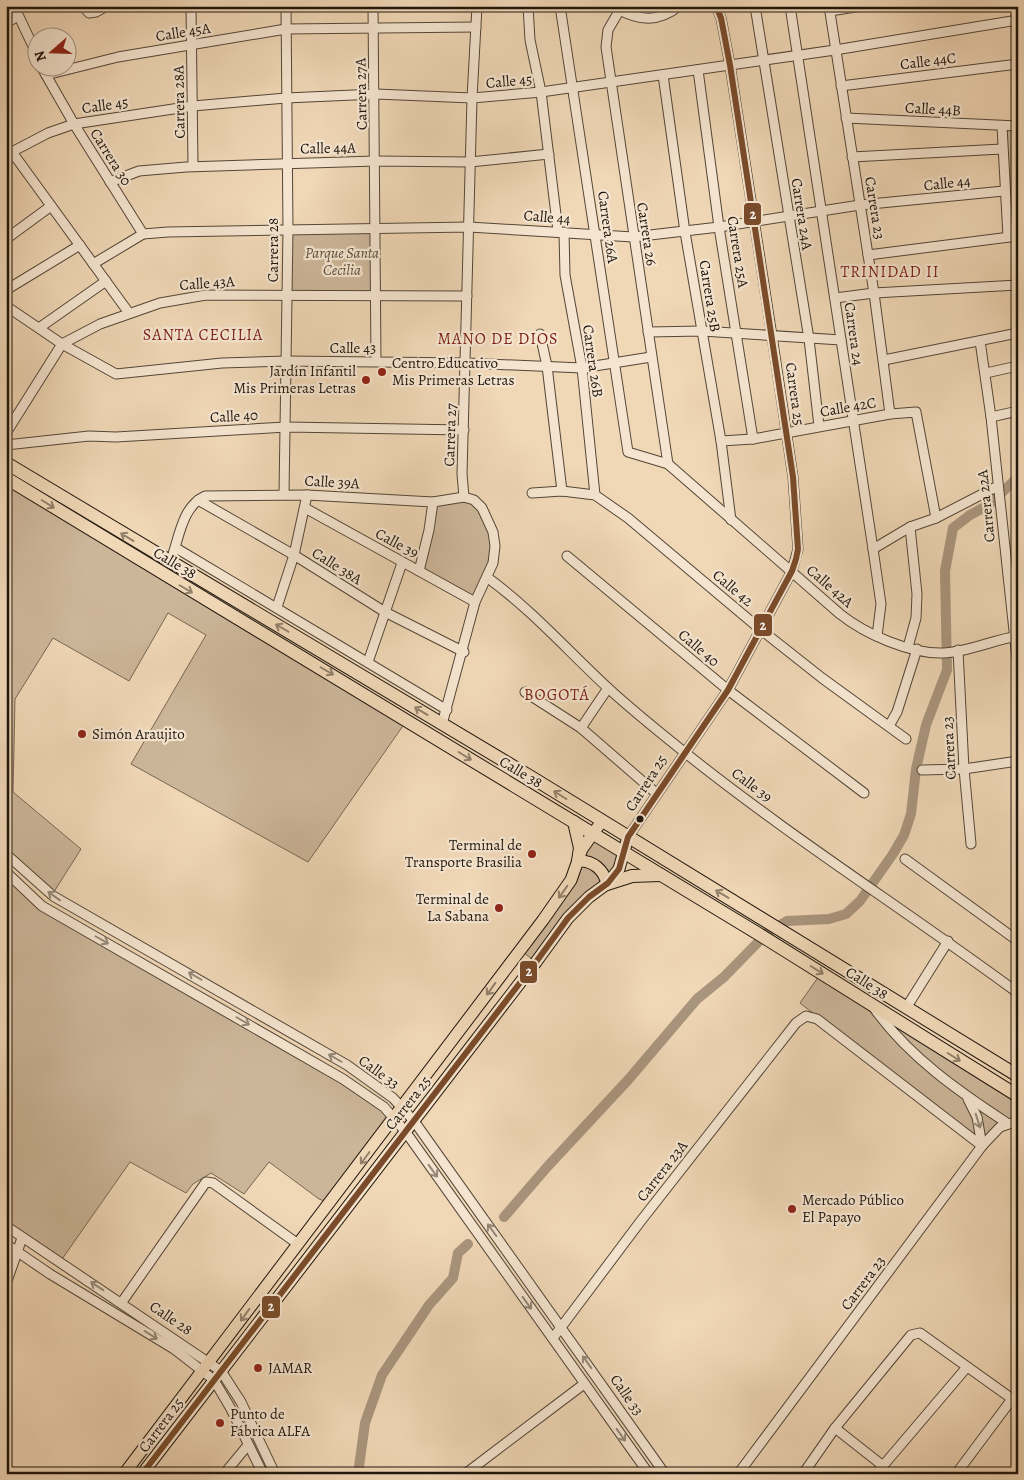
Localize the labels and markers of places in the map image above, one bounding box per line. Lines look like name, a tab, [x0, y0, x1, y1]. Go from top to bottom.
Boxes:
place label: Centro Educativo Mis Primeras Letras	[392, 353, 515, 390]
place label: Jardín Infantil Mis Primeras Letras	[233, 361, 356, 398]
marker: Centro Educativo Mis Primeras Letras	[376, 366, 388, 378]
marker: Jardín Infantil Mis Primeras Letras	[360, 374, 372, 386]
place label: Simón Araujito	[92, 724, 185, 744]
marker: Simón Araujito	[76, 728, 88, 740]
unlabelled marker	[635, 814, 645, 824]
place label: Terminal de Transporte Brasilia	[405, 835, 522, 872]
marker: Terminal de Transporte Brasilia	[526, 848, 538, 860]
place label: Terminal de La Sabana	[416, 889, 489, 926]
marker: Terminal de La Sabana	[493, 902, 505, 914]
place label: Mercado Público El Papayo	[802, 1190, 904, 1227]
marker: Mercado Público El Papayo	[786, 1203, 798, 1215]
place label: JAMAR	[268, 1358, 313, 1378]
marker: JAMAR	[252, 1362, 264, 1374]
place label: Punto de Fábrica ALFA	[230, 1404, 310, 1441]
marker: Punto de Fábrica ALFA	[214, 1417, 226, 1429]

